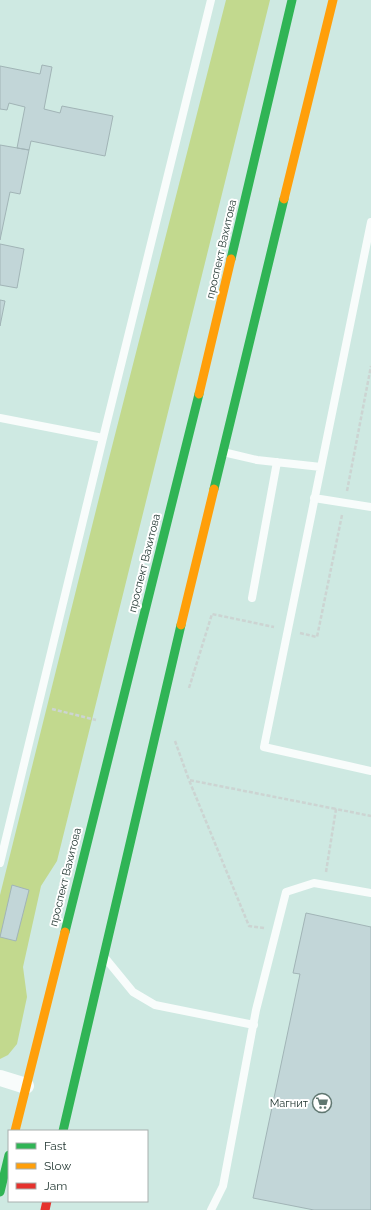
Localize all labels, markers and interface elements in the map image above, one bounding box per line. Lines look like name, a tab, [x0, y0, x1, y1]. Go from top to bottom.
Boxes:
street label: проспект Вахитова	[204, 198, 239, 300]
street label: проспект Вахитова	[126, 512, 163, 614]
street label: проспект Вахитова	[47, 826, 84, 928]
supermarket icon: Магнит	[311, 1092, 333, 1114]
place label: Магнит	[270, 1097, 309, 1110]
legend	[8, 1130, 148, 1202]
text: Fast	[44, 1139, 67, 1153]
text: Slow	[44, 1159, 71, 1173]
text: Jam	[44, 1179, 67, 1193]

